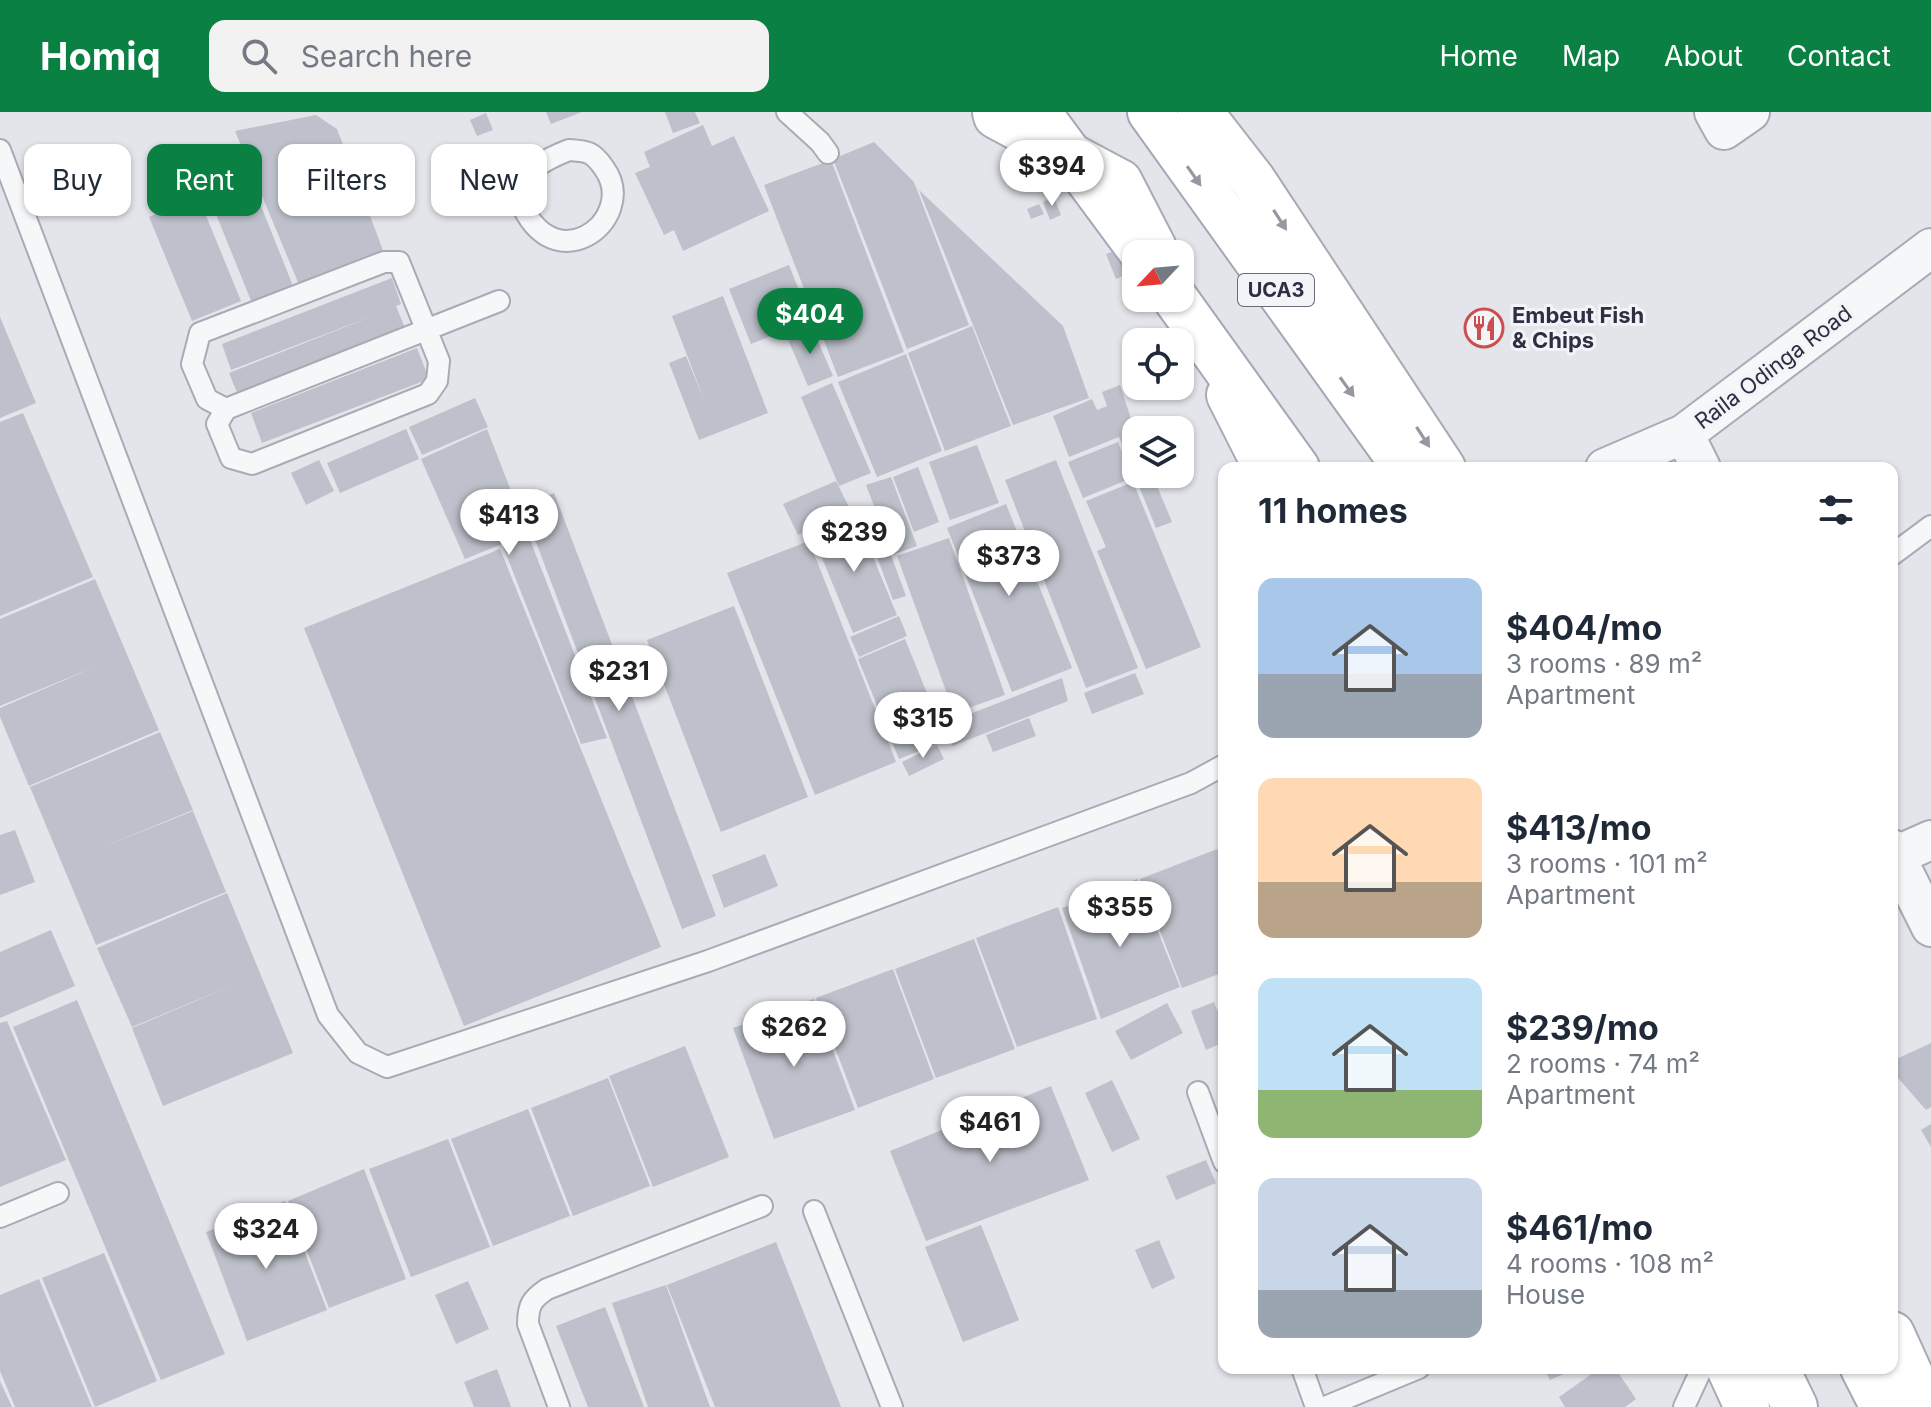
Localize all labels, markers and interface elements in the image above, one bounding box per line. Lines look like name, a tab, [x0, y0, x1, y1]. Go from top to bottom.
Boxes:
search box	[209, 20, 769, 92]
text: Homiq	[40, 33, 161, 79]
icon: search	[237, 34, 281, 78]
text: Search here	[301, 38, 472, 74]
text: Home	[1439, 39, 1518, 73]
text: Map	[1562, 39, 1620, 73]
text: About	[1664, 39, 1743, 73]
text: Contact	[1787, 39, 1891, 73]
pin: $394	[1005, 140, 1099, 208]
chip: Buy	[24, 144, 131, 216]
chip: Rent	[147, 144, 262, 216]
chip: Filters	[278, 144, 415, 216]
chip: New	[431, 144, 547, 216]
text: $394	[1018, 150, 1086, 181]
one-way arrow	[1186, 166, 1201, 187]
one-way arrow	[1272, 209, 1286, 231]
north arrow	[1122, 240, 1194, 312]
map controls	[1122, 240, 1194, 488]
road number: UCA3	[1238, 274, 1314, 306]
pin: $404	[763, 288, 857, 356]
text: $404	[775, 298, 845, 329]
street label: Raila Odinga Road	[1690, 300, 1856, 434]
place label: Embeut Fish & Chips	[1512, 302, 1644, 353]
restaurant icon: Embeut Fish & Chips	[1463, 307, 1505, 349]
button: locate	[1122, 328, 1194, 400]
one-way arrow	[1339, 376, 1354, 397]
button: layers	[1122, 416, 1194, 488]
one-way arrow	[1415, 426, 1429, 448]
icon: filters	[1814, 488, 1858, 532]
pin: $413	[462, 489, 556, 557]
text: 11 homes	[1258, 490, 1408, 531]
text: $413	[478, 499, 540, 530]
pin: $239	[807, 506, 901, 574]
text: $239	[820, 516, 888, 547]
pin: $373	[962, 530, 1056, 598]
text: $373	[976, 540, 1042, 571]
text: $404/mo	[1506, 607, 1662, 648]
icon: home	[1322, 610, 1418, 706]
pin: $231	[572, 645, 666, 713]
text: 3 rooms · 89 m²	[1506, 648, 1702, 679]
text: $231	[588, 655, 650, 686]
text: Apartment	[1506, 679, 1635, 710]
pin: $315	[876, 692, 970, 760]
text: $315	[892, 702, 954, 733]
text: $413/mo	[1506, 807, 1652, 848]
icon: home	[1322, 810, 1418, 906]
text: 3 rooms · 101 m²	[1506, 848, 1708, 879]
text: Apartment	[1506, 879, 1635, 910]
pin: $355	[1073, 881, 1167, 949]
text: $355	[1086, 891, 1154, 922]
pin: $262	[747, 1001, 841, 1069]
text: $239/mo	[1506, 1007, 1659, 1048]
icon: home	[1322, 1010, 1418, 1106]
text: $262	[761, 1011, 827, 1042]
text: 2 rooms · 74 m²	[1506, 1048, 1700, 1079]
text: Apartment	[1506, 1079, 1635, 1110]
pin: $461	[943, 1096, 1037, 1164]
text: $461	[959, 1106, 1021, 1137]
pin: $324	[219, 1203, 313, 1271]
text: $461/mo	[1506, 1207, 1653, 1248]
icon: home	[1322, 1210, 1418, 1306]
text: $324	[232, 1213, 300, 1244]
text: 4 rooms · 108 m²	[1506, 1248, 1714, 1279]
text: House	[1506, 1279, 1585, 1310]

